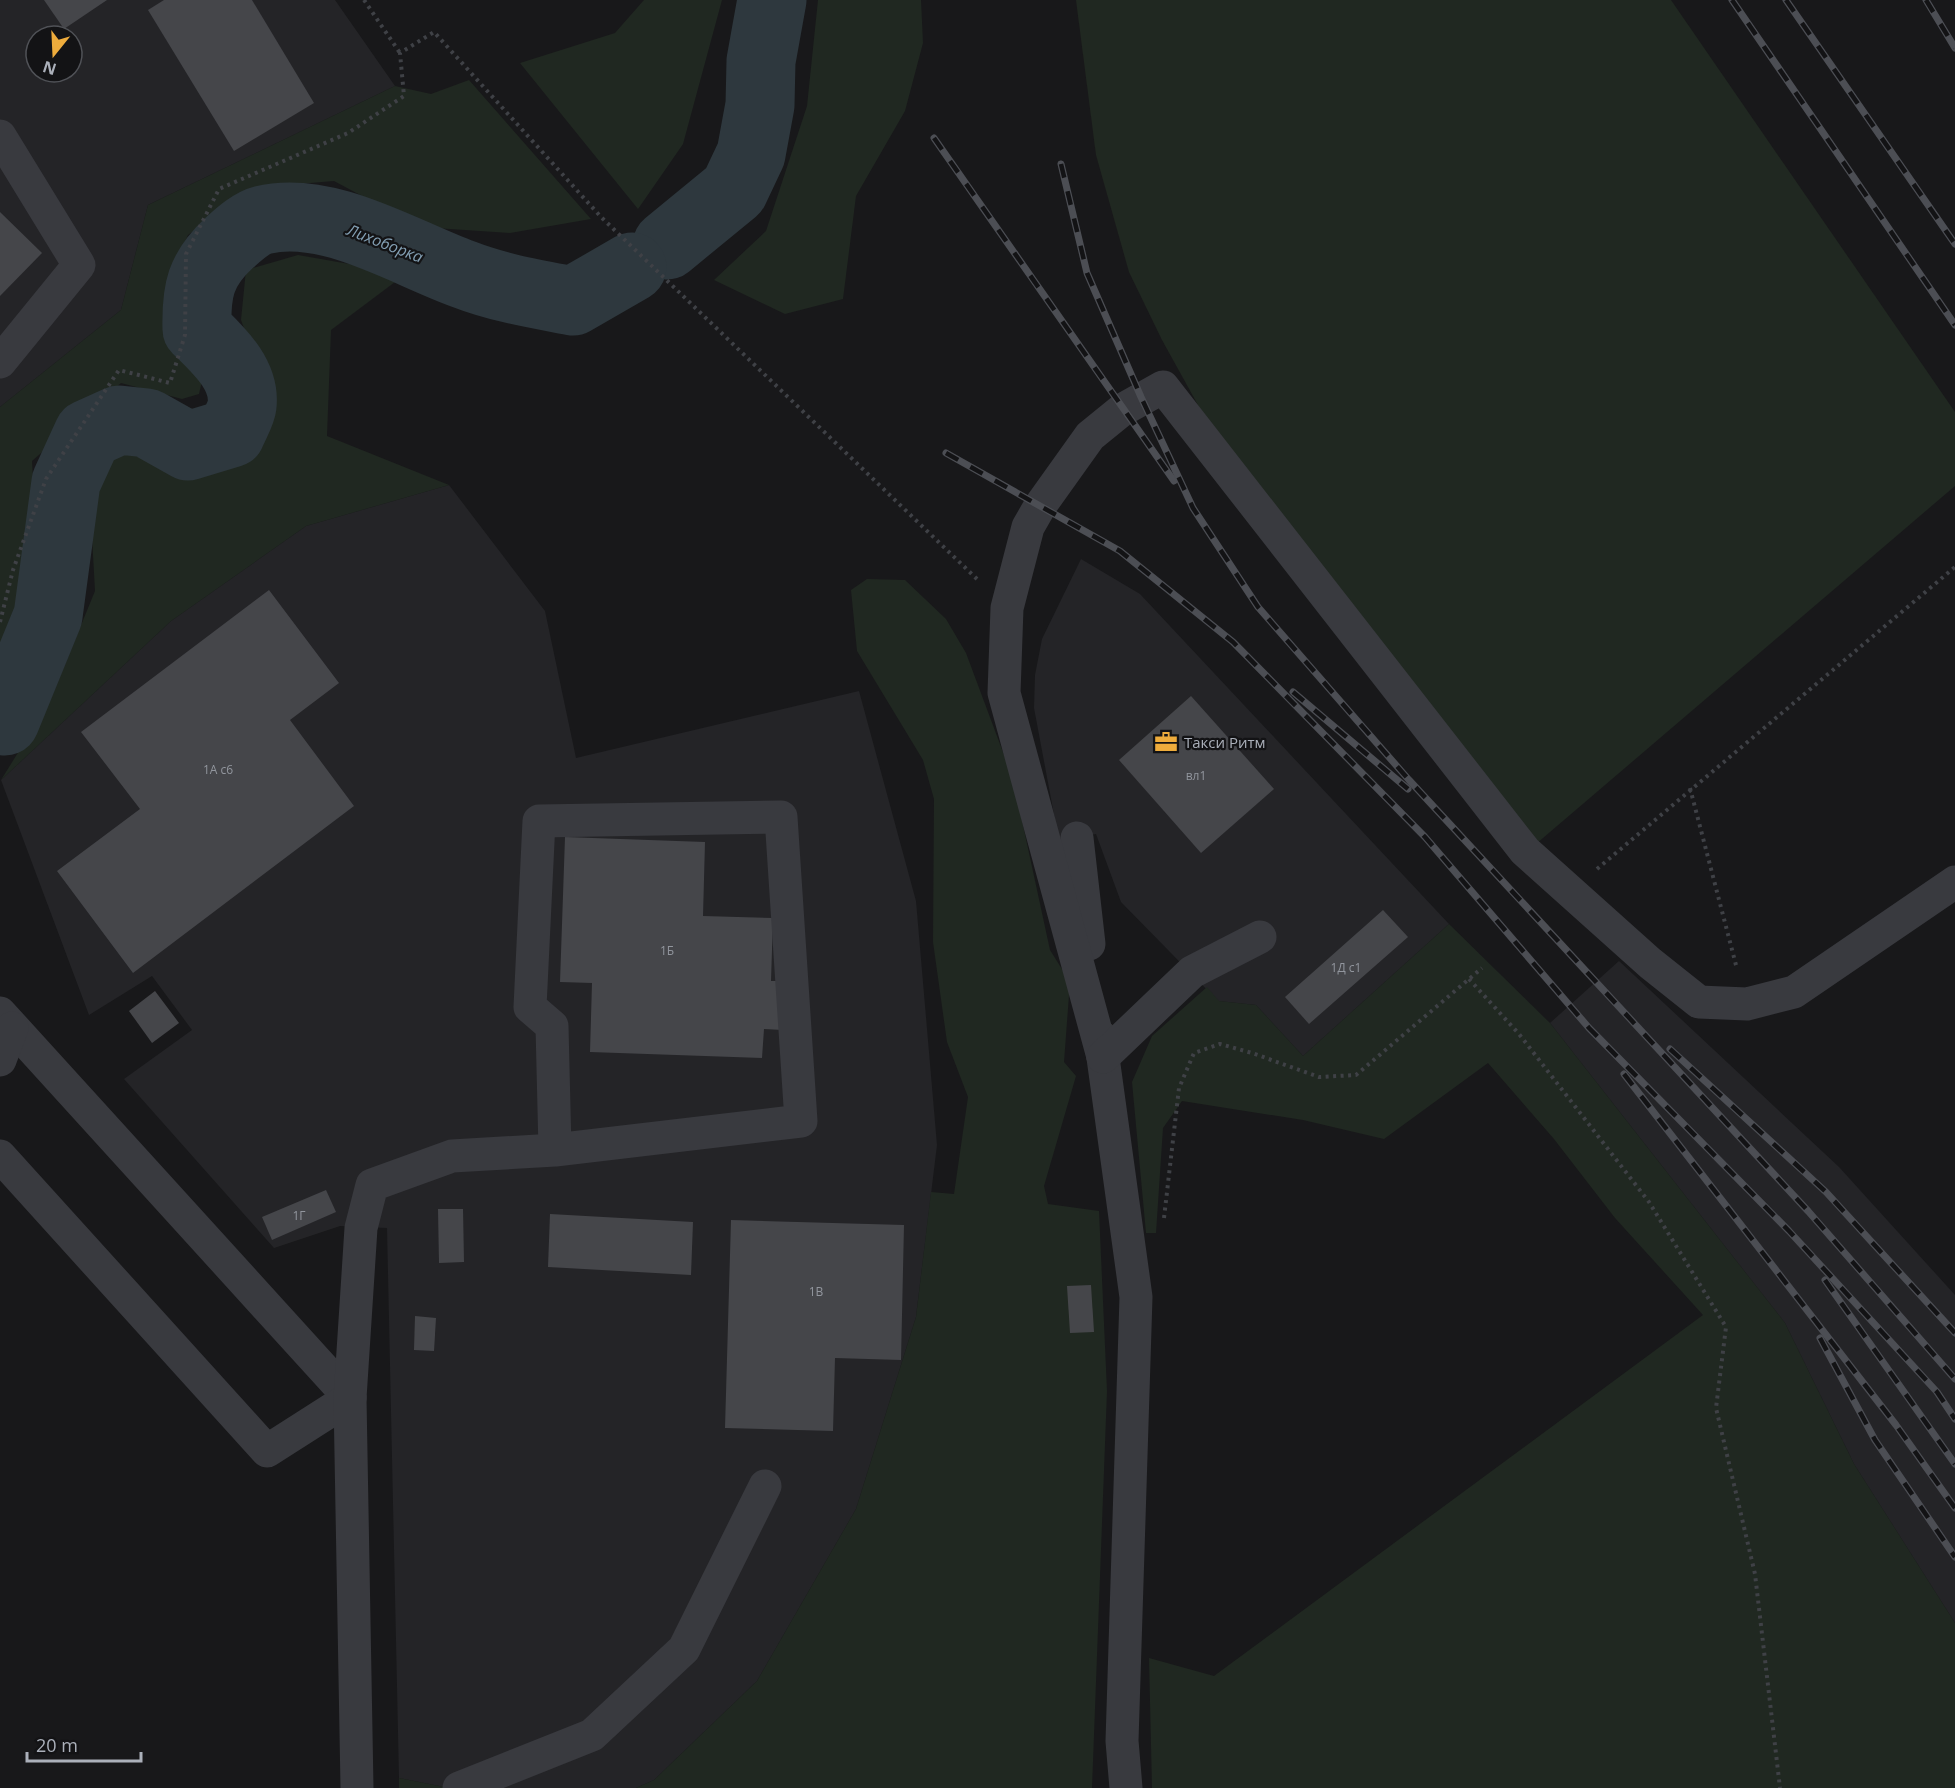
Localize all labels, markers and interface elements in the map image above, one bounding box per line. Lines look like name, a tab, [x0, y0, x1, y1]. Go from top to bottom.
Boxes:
north arrow	[24, 24, 84, 84]
text: N	[40, 56, 59, 81]
water label: Лихоборка	[343, 218, 426, 268]
office icon: Такси Ритм	[1153, 729, 1179, 755]
place label: Такси Ритм	[1184, 732, 1266, 752]
house number: 1А с6	[203, 761, 233, 778]
house number: вл1	[1186, 767, 1206, 784]
house number: 1Б	[660, 942, 674, 959]
house number: 1Д с1	[1331, 959, 1361, 976]
house number: 1Г	[292, 1207, 306, 1224]
house number: 1В	[809, 1283, 824, 1300]
scale bar	[27, 1725, 141, 1763]
text: 20 m	[36, 1733, 78, 1757]

